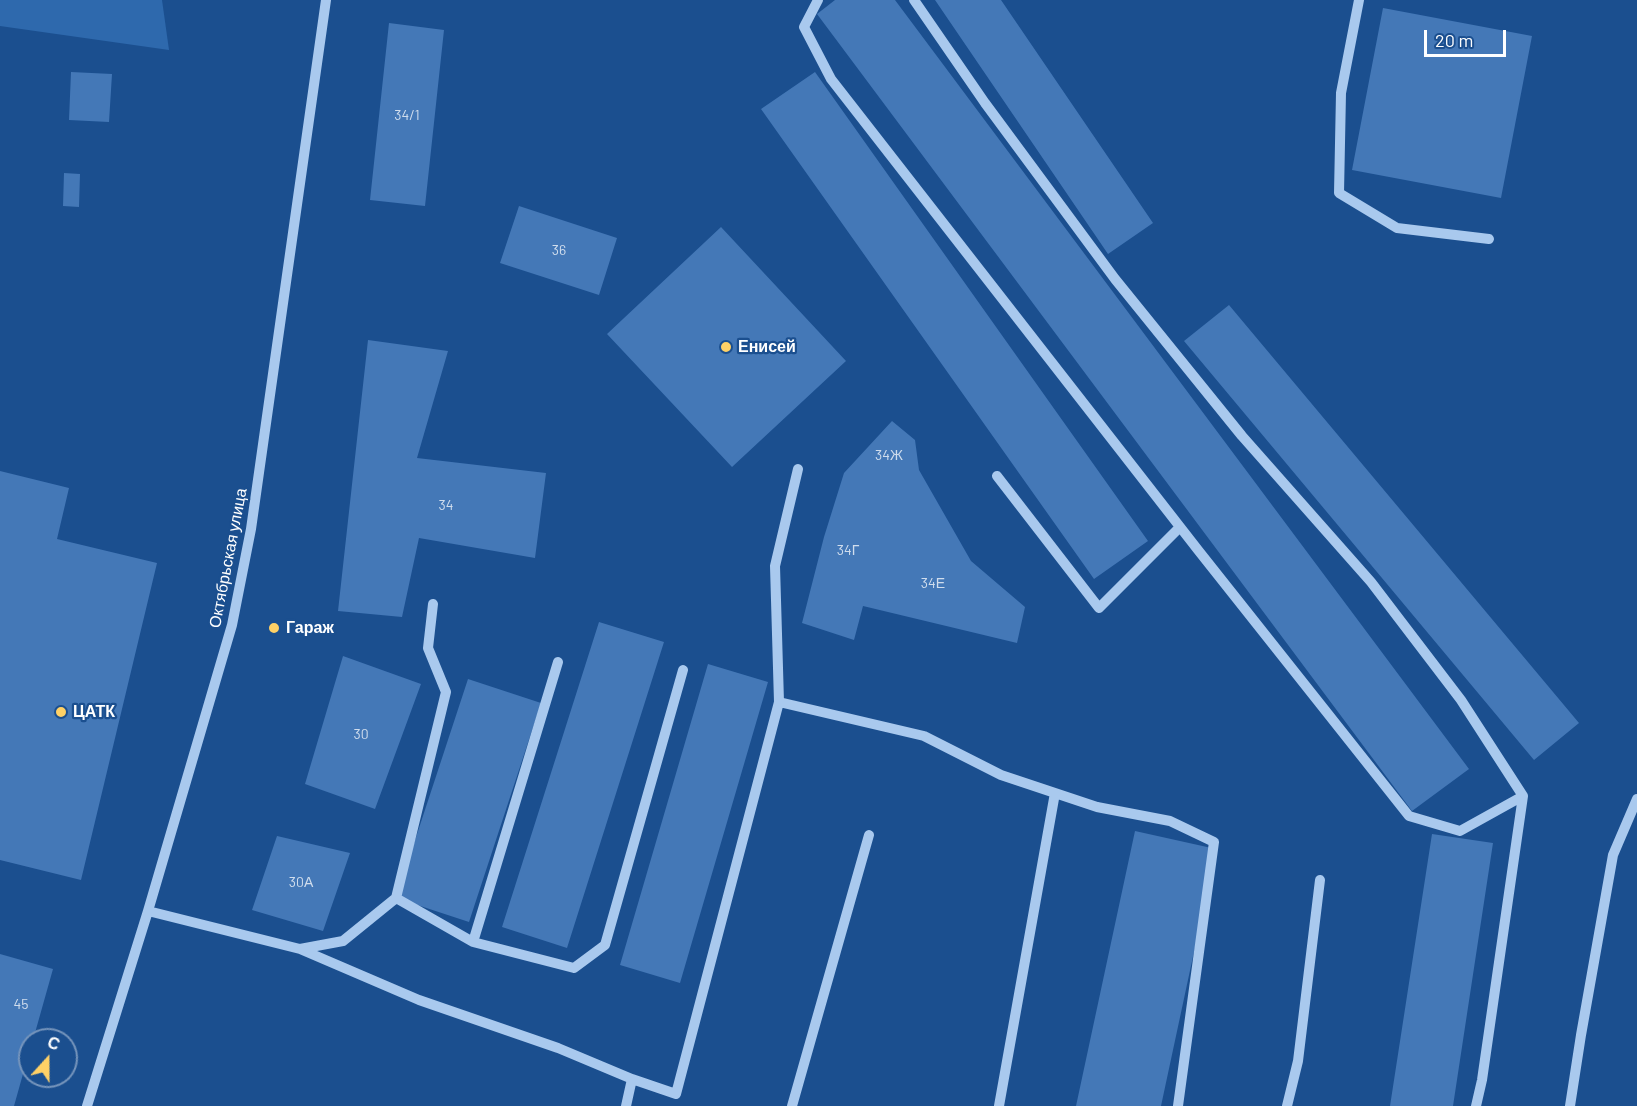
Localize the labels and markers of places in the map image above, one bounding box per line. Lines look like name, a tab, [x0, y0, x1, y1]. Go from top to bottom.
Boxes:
place label: Енисей	[738, 337, 796, 357]
marker: Енисей	[719, 340, 733, 354]
place label: Гараж	[286, 618, 334, 638]
marker: Гараж	[267, 621, 281, 635]
place label: ЦАТК	[73, 702, 115, 722]
marker: ЦАТК	[54, 705, 68, 719]

